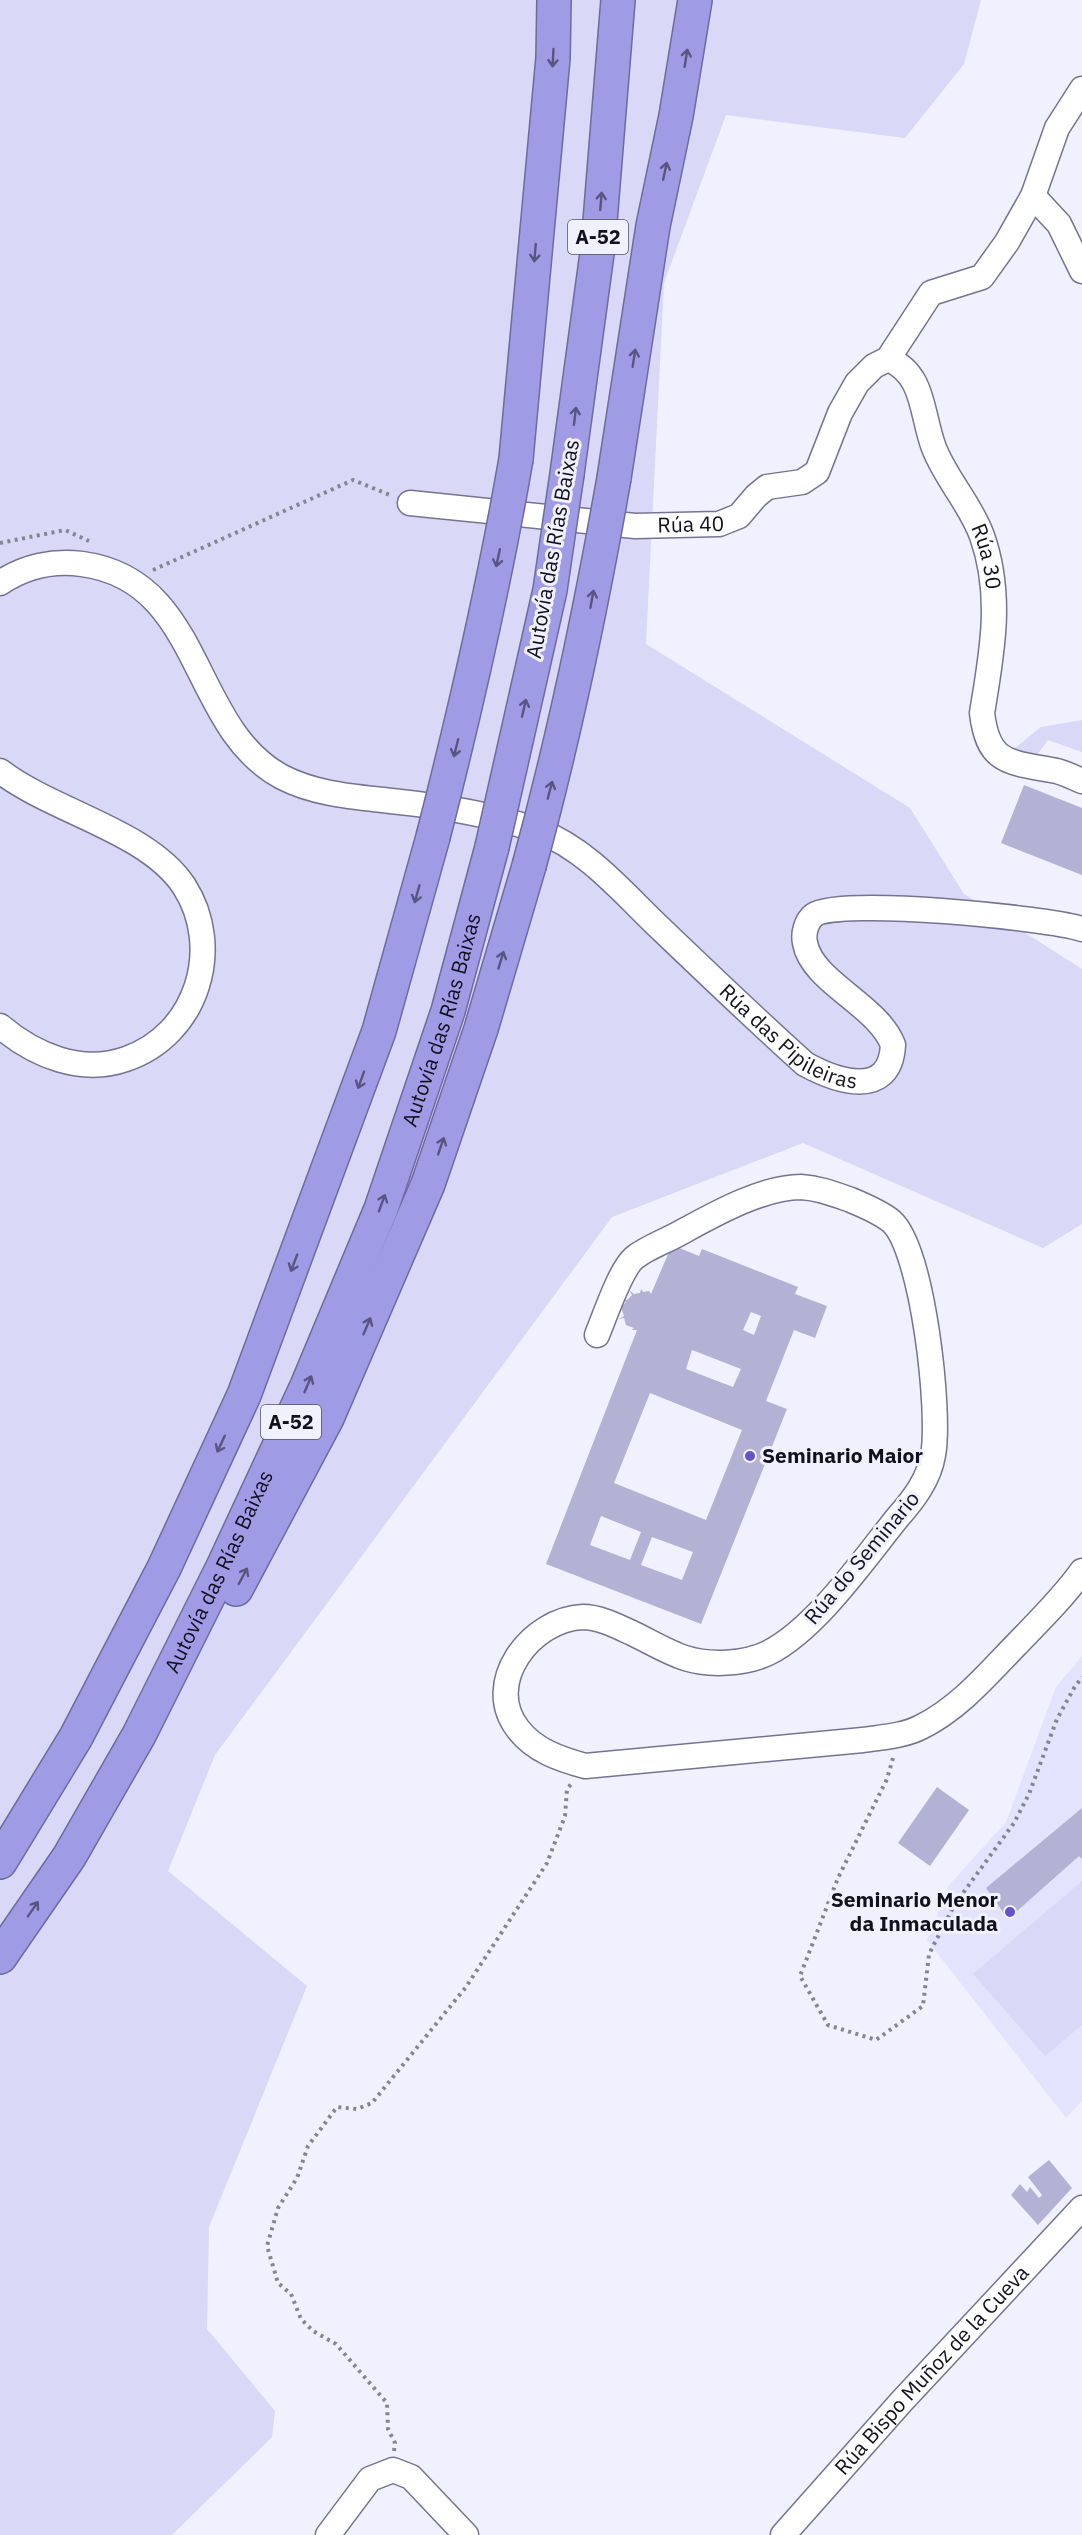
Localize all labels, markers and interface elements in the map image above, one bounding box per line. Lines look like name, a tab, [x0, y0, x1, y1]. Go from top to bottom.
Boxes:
one-way arrow	[547, 48, 558, 68]
one-way arrow	[680, 48, 691, 68]
one-way arrow	[660, 162, 671, 181]
one-way arrow	[596, 192, 607, 212]
road number: A-52	[568, 220, 628, 254]
one-way arrow	[529, 242, 540, 262]
one-way arrow	[629, 349, 640, 369]
one-way arrow	[570, 406, 581, 426]
street label: Autovía das Rías Baixas	[519, 437, 585, 661]
street label: Rúa 40	[657, 509, 725, 538]
street label: Rúa 30	[965, 519, 1008, 591]
one-way arrow	[492, 548, 503, 567]
one-way arrow	[587, 590, 598, 610]
one-way arrow	[518, 699, 530, 718]
one-way arrow	[449, 738, 461, 757]
one-way arrow	[544, 781, 556, 800]
one-way arrow	[411, 884, 422, 903]
street label: Autovía das Rías Baixas	[395, 910, 487, 1130]
one-way arrow	[496, 951, 507, 970]
street label: Rúa das Pipileiras	[714, 977, 859, 1095]
one-way arrow	[355, 1070, 366, 1089]
one-way arrow	[437, 1137, 448, 1156]
one-way arrow	[378, 1194, 389, 1213]
one-way arrow	[288, 1254, 299, 1272]
one-way arrow	[362, 1317, 373, 1336]
one-way arrow	[303, 1375, 314, 1393]
road number: A-52	[261, 1405, 321, 1439]
one-way arrow	[215, 1435, 227, 1453]
place label: Seminario Maior	[762, 1441, 923, 1469]
marker: Seminario Maior	[743, 1449, 757, 1463]
street label: Autovía das Rías Baixas	[157, 1465, 279, 1677]
street label: Rúa do Seminario	[797, 1485, 925, 1630]
one-way arrow	[238, 1567, 249, 1585]
place label: Seminario Menor da Inmaculada	[831, 1885, 999, 1937]
one-way arrow	[27, 1902, 39, 1918]
marker: Seminario Menor da Inmaculada	[1003, 1905, 1017, 1919]
street label: Rúa Bispo Muñoz de la Cueva	[828, 2259, 1035, 2481]

